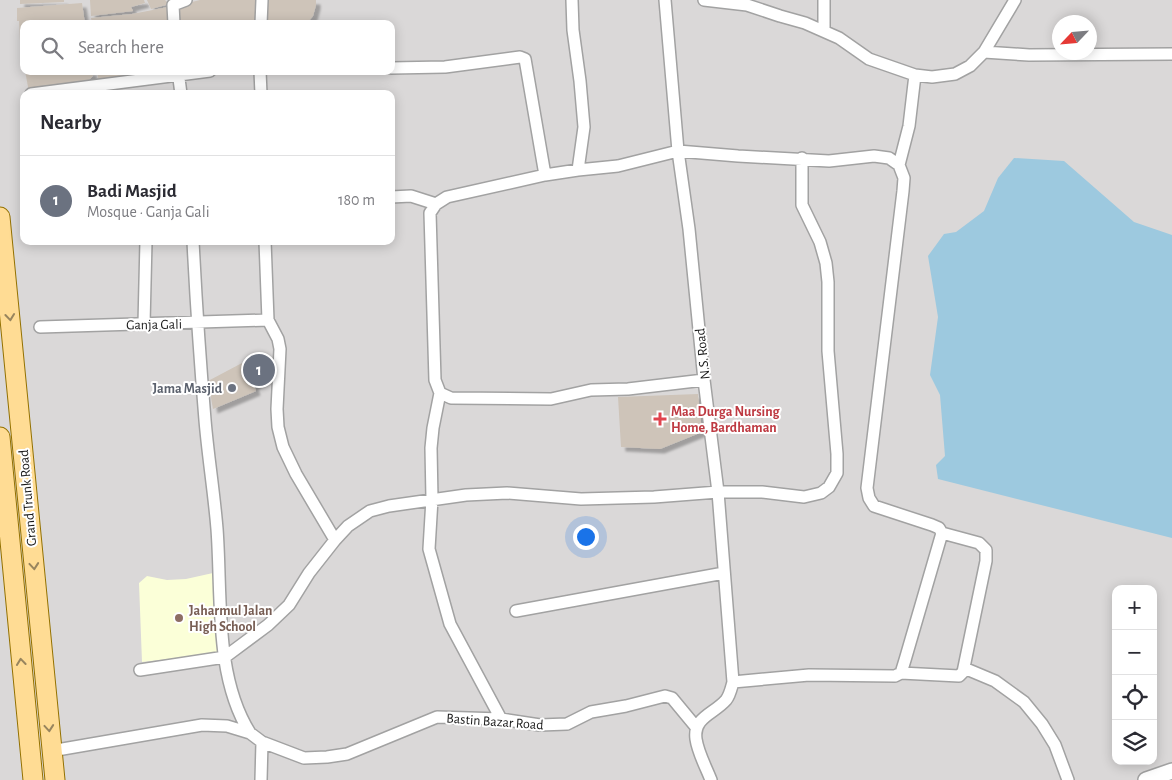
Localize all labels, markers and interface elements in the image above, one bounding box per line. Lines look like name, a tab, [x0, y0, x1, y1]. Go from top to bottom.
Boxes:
north arrow	[1052, 15, 1097, 60]
search box	[20, 20, 395, 75]
icon: search	[38, 34, 66, 62]
text: Search here	[78, 38, 164, 57]
text: Nearby	[40, 112, 101, 133]
text: Badi Masjid	[87, 182, 177, 201]
text: 1	[53, 192, 59, 208]
text: 180 m	[338, 192, 375, 208]
text: Mosque · Ganja Gali	[87, 204, 210, 220]
one-way arrow	[4, 314, 15, 322]
street label: Ganja Gali	[126, 318, 182, 332]
street label: N.S. Road	[693, 328, 713, 380]
pin: 1	[243, 351, 275, 389]
place label: Jama Masjid	[153, 382, 223, 396]
marker: Jama Masjid	[226, 382, 238, 394]
place label: Maa Durga Nursing Home, Bardhaman	[671, 405, 781, 435]
marker: Maa Durga Nursing Home, Bardhaman	[653, 412, 667, 426]
street label: Grand Trunk Road	[17, 449, 39, 547]
your location	[573, 524, 599, 550]
one-way arrow	[28, 563, 39, 571]
map controls	[1112, 585, 1157, 765]
button: +	[1112, 585, 1157, 630]
place label: Jaharmul Jalan High School	[189, 604, 273, 634]
marker: Jaharmul Jalan High School	[173, 612, 185, 624]
button: −	[1112, 630, 1157, 675]
one-way arrow	[16, 658, 27, 666]
button: locate	[1112, 675, 1157, 720]
street label: Bastin Bazar Road	[446, 712, 544, 732]
button: layers	[1112, 720, 1157, 765]
one-way arrow	[43, 724, 54, 732]

